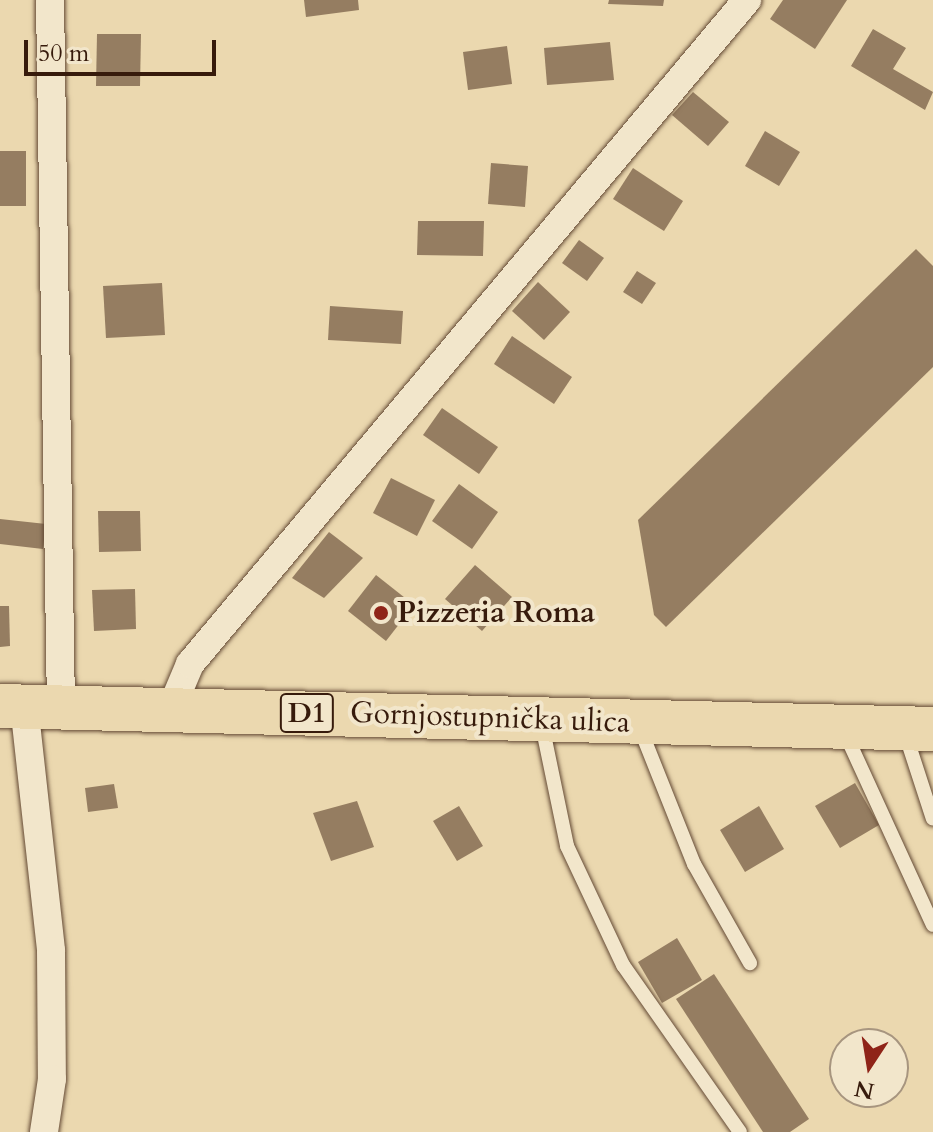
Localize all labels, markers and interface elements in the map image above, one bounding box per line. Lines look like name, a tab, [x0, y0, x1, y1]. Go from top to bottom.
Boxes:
scale bar	[28, 24, 220, 74]
text: 50 m	[38, 37, 89, 70]
place label: Pizzeria Roma	[397, 595, 595, 631]
marker: Pizzeria Roma	[372, 604, 390, 622]
road number: D1	[279, 689, 335, 737]
street label: Gornjostupnička ulica	[349, 695, 631, 741]
north arrow	[829, 1028, 909, 1108]
text: N	[852, 1073, 877, 1106]

